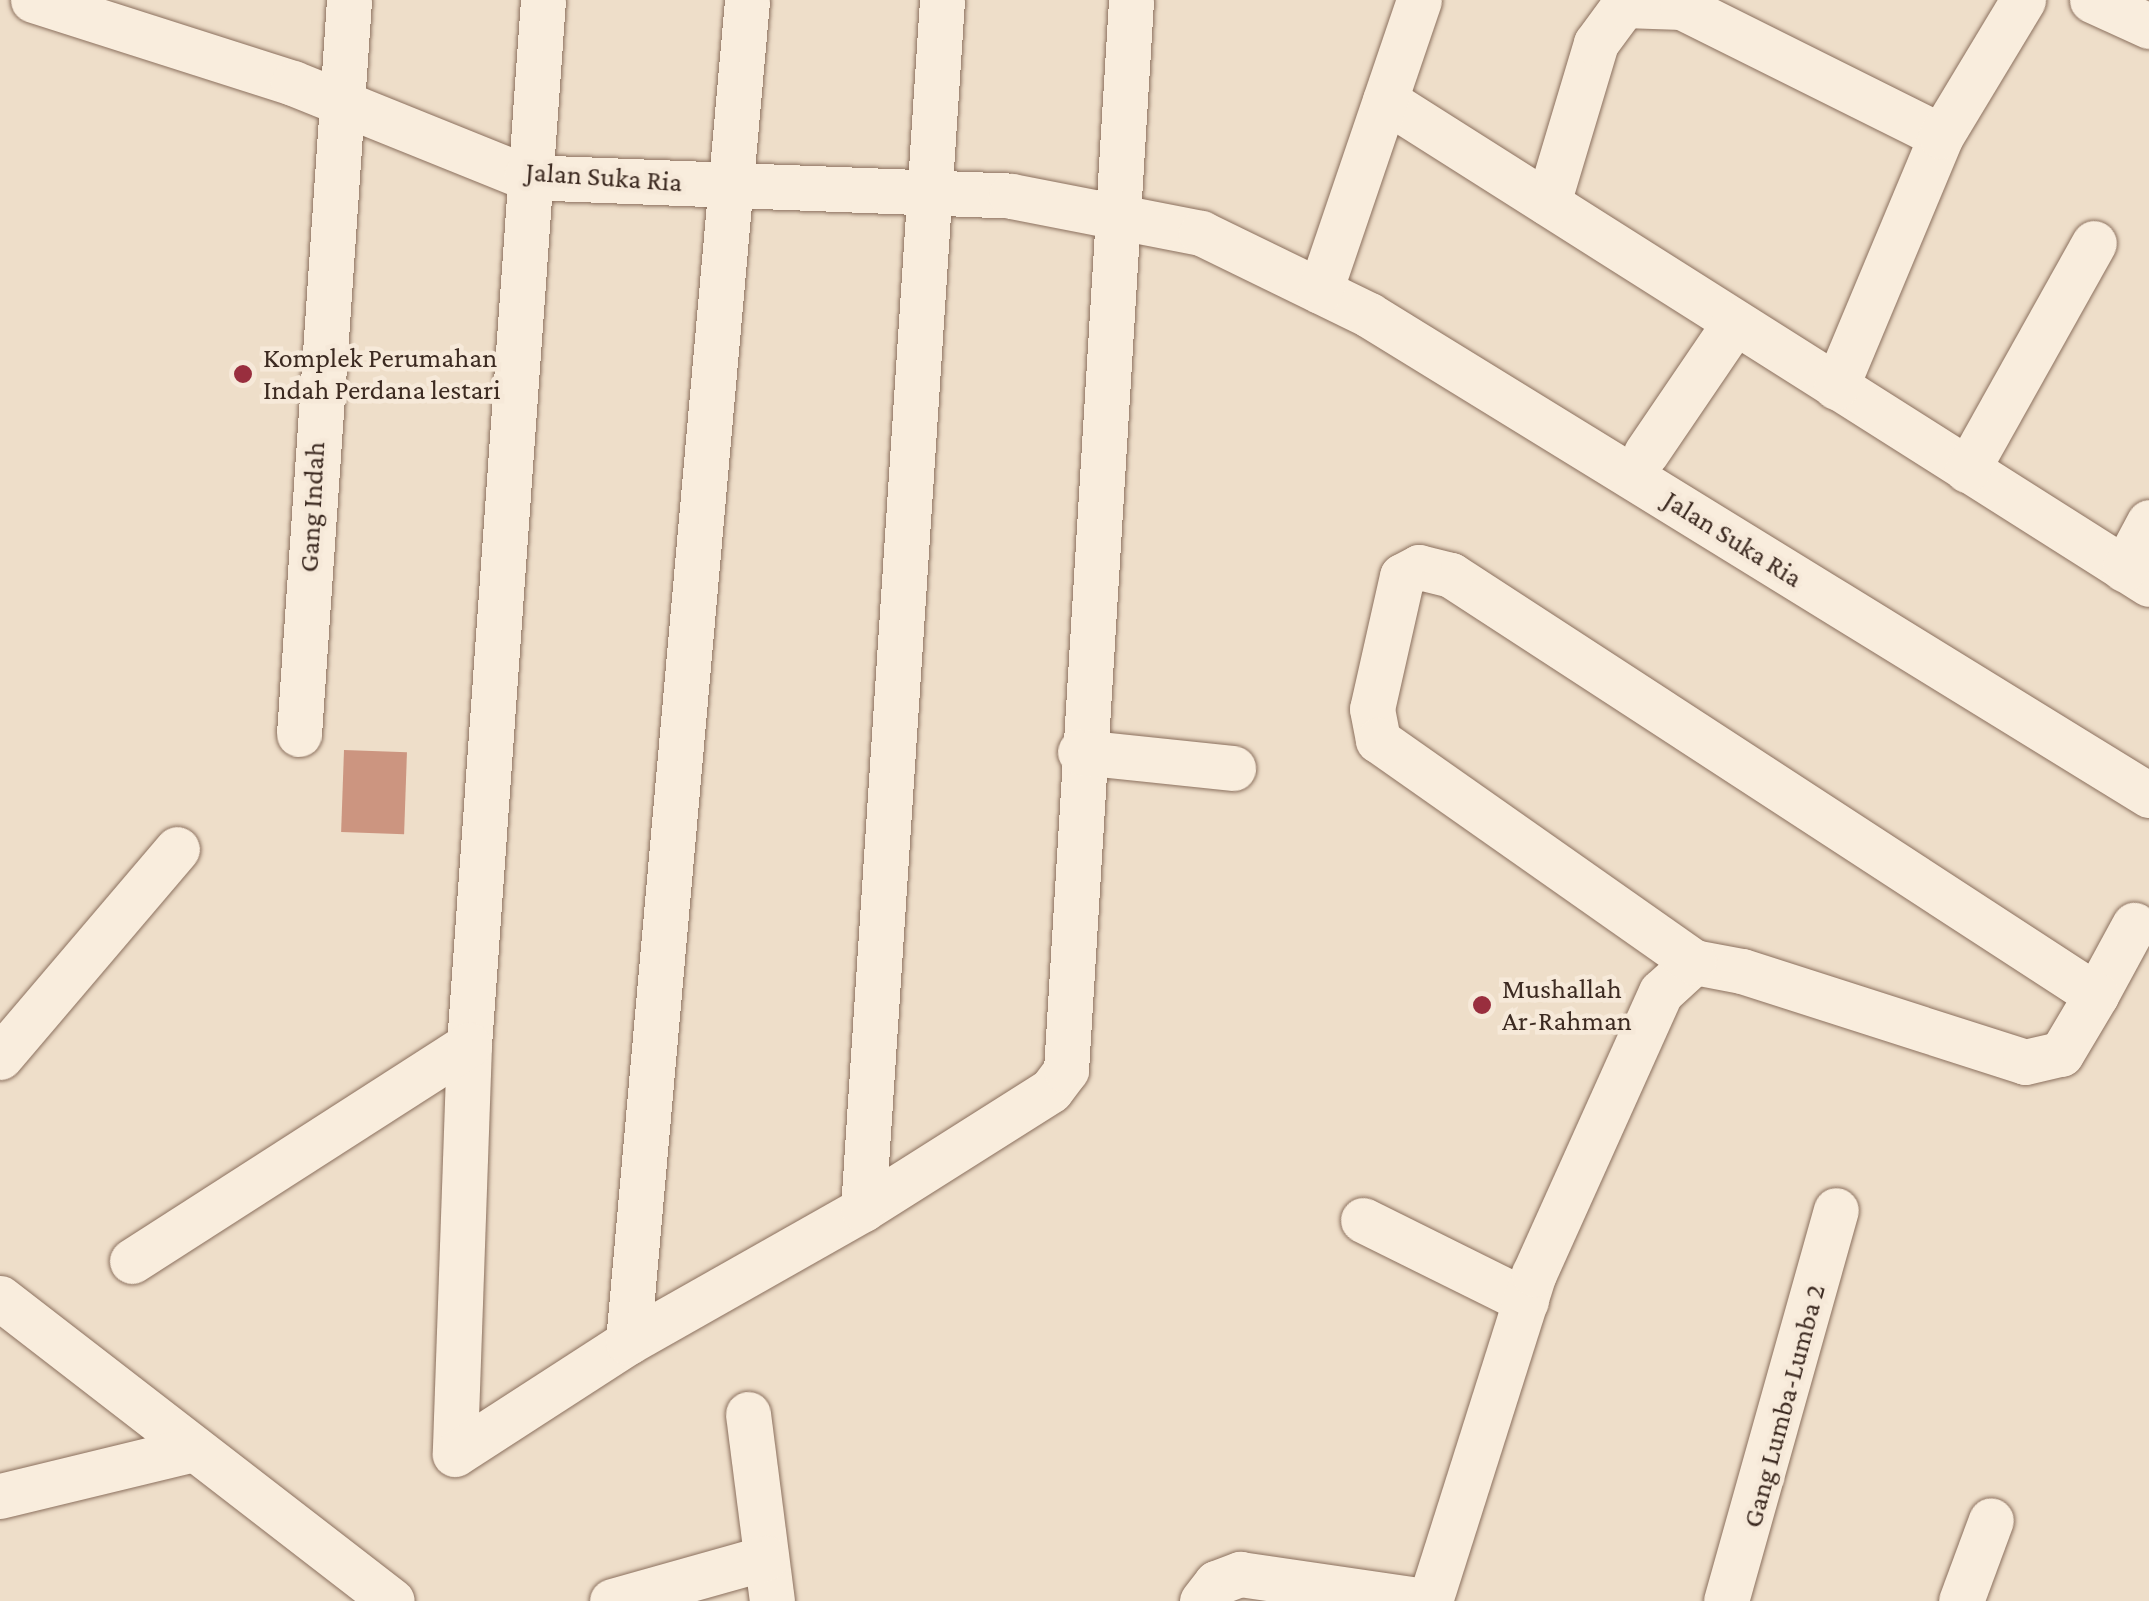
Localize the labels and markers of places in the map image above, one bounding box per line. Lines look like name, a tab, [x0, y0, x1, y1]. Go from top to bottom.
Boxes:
place label: Komplek Perumahan Indah Perdana lestari	[263, 341, 501, 407]
marker: Komplek Perumahan Indah Perdana lestari	[232, 363, 254, 385]
place label: Mushallah Ar-Rahman	[1502, 972, 1632, 1038]
marker: Mushallah Ar-Rahman	[1471, 994, 1493, 1016]

